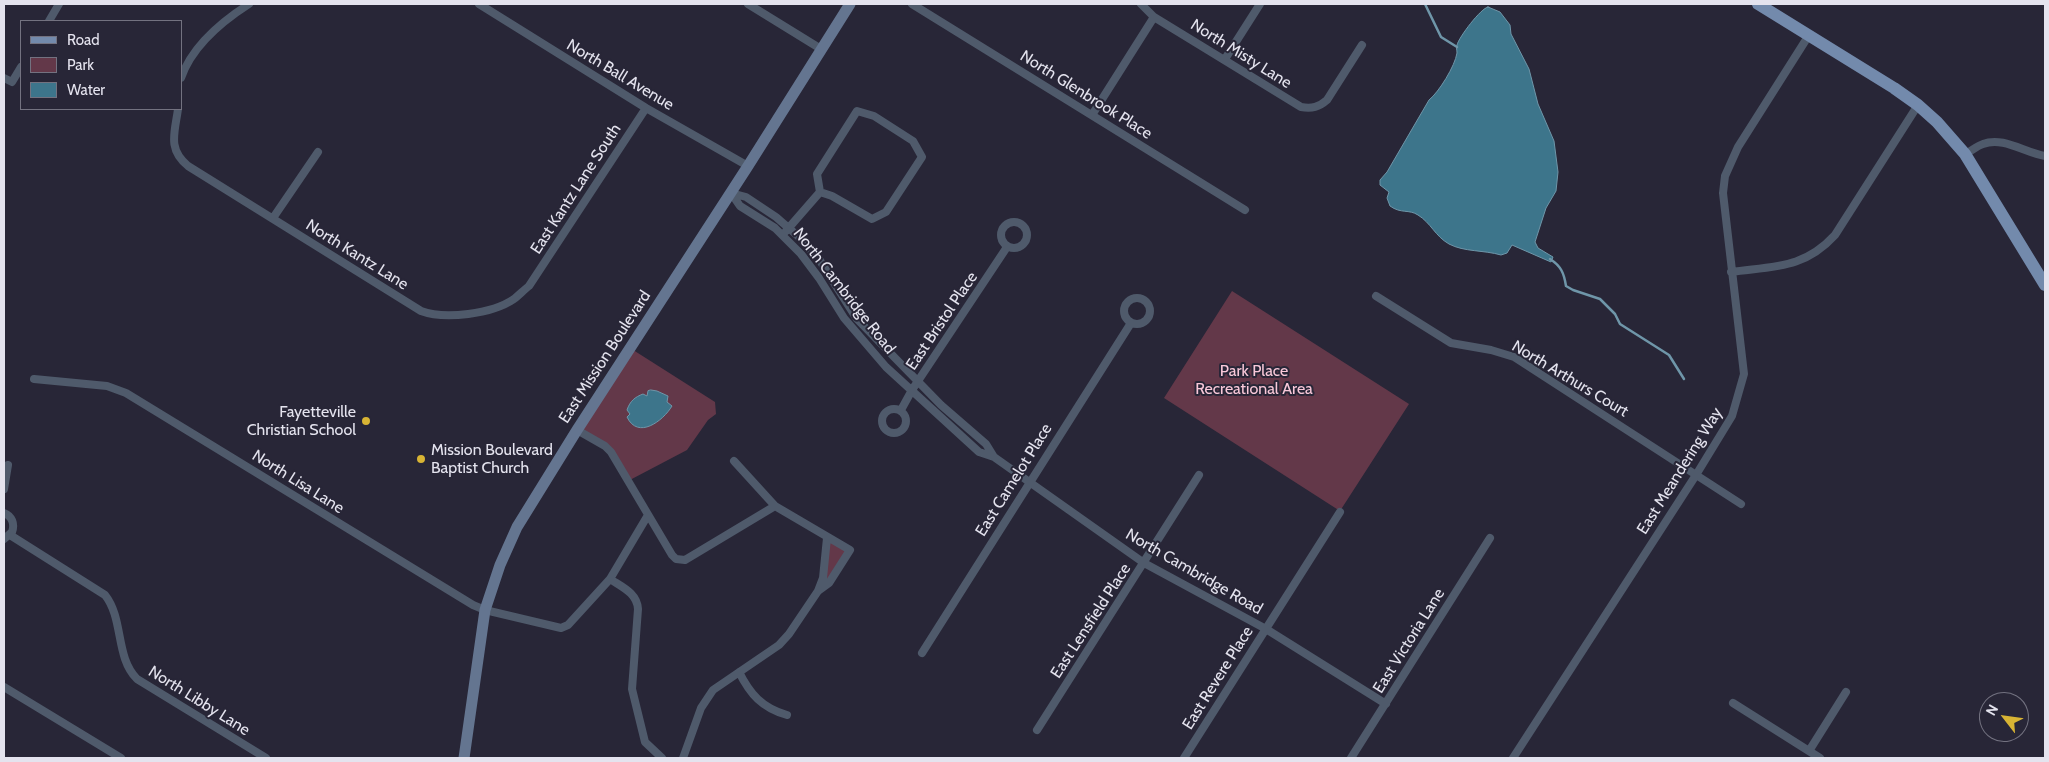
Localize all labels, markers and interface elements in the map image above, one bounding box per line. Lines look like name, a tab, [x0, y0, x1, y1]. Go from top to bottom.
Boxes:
street label: North Misty Lane	[1187, 15, 1295, 93]
legend	[20, 20, 182, 110]
text: Road	[67, 31, 100, 49]
street label: North Ball Avenue	[563, 35, 677, 115]
street label: North Glenbrook Place	[1016, 47, 1156, 143]
text: Park	[67, 56, 94, 74]
text: Water	[67, 81, 105, 99]
street label: East Kantz Lane South	[527, 120, 625, 258]
street label: North Kantz Lane	[302, 216, 412, 294]
street label: North Cambridge Road	[789, 224, 899, 358]
street label: East Bristol Place	[902, 268, 982, 374]
street label: East Mission Boulevard	[555, 287, 655, 427]
street label: North Arthurs Court	[1508, 337, 1632, 421]
park label: Park Place Recreational Area	[1195, 361, 1313, 399]
place label: Fayetteville Christian School	[247, 402, 356, 440]
street label: East Meandering Way	[1633, 404, 1727, 538]
marker: Fayetteville Christian School	[360, 415, 372, 427]
street label: East Camelot Place	[972, 420, 1056, 540]
place label: Mission Boulevard Baptist Church	[431, 440, 553, 478]
street label: North Lisa Lane	[249, 446, 347, 518]
marker: Mission Boulevard Baptist Church	[415, 453, 427, 465]
street label: North Cambridge Road	[1122, 525, 1266, 619]
street label: East Lensfield Place	[1047, 560, 1135, 682]
street label: East Victoria Lane	[1369, 585, 1449, 697]
street label: East Revere Place	[1179, 623, 1257, 733]
street label: North Libby Lane	[145, 662, 253, 740]
north arrow	[1979, 692, 2029, 742]
text: N	[1982, 701, 2002, 719]

